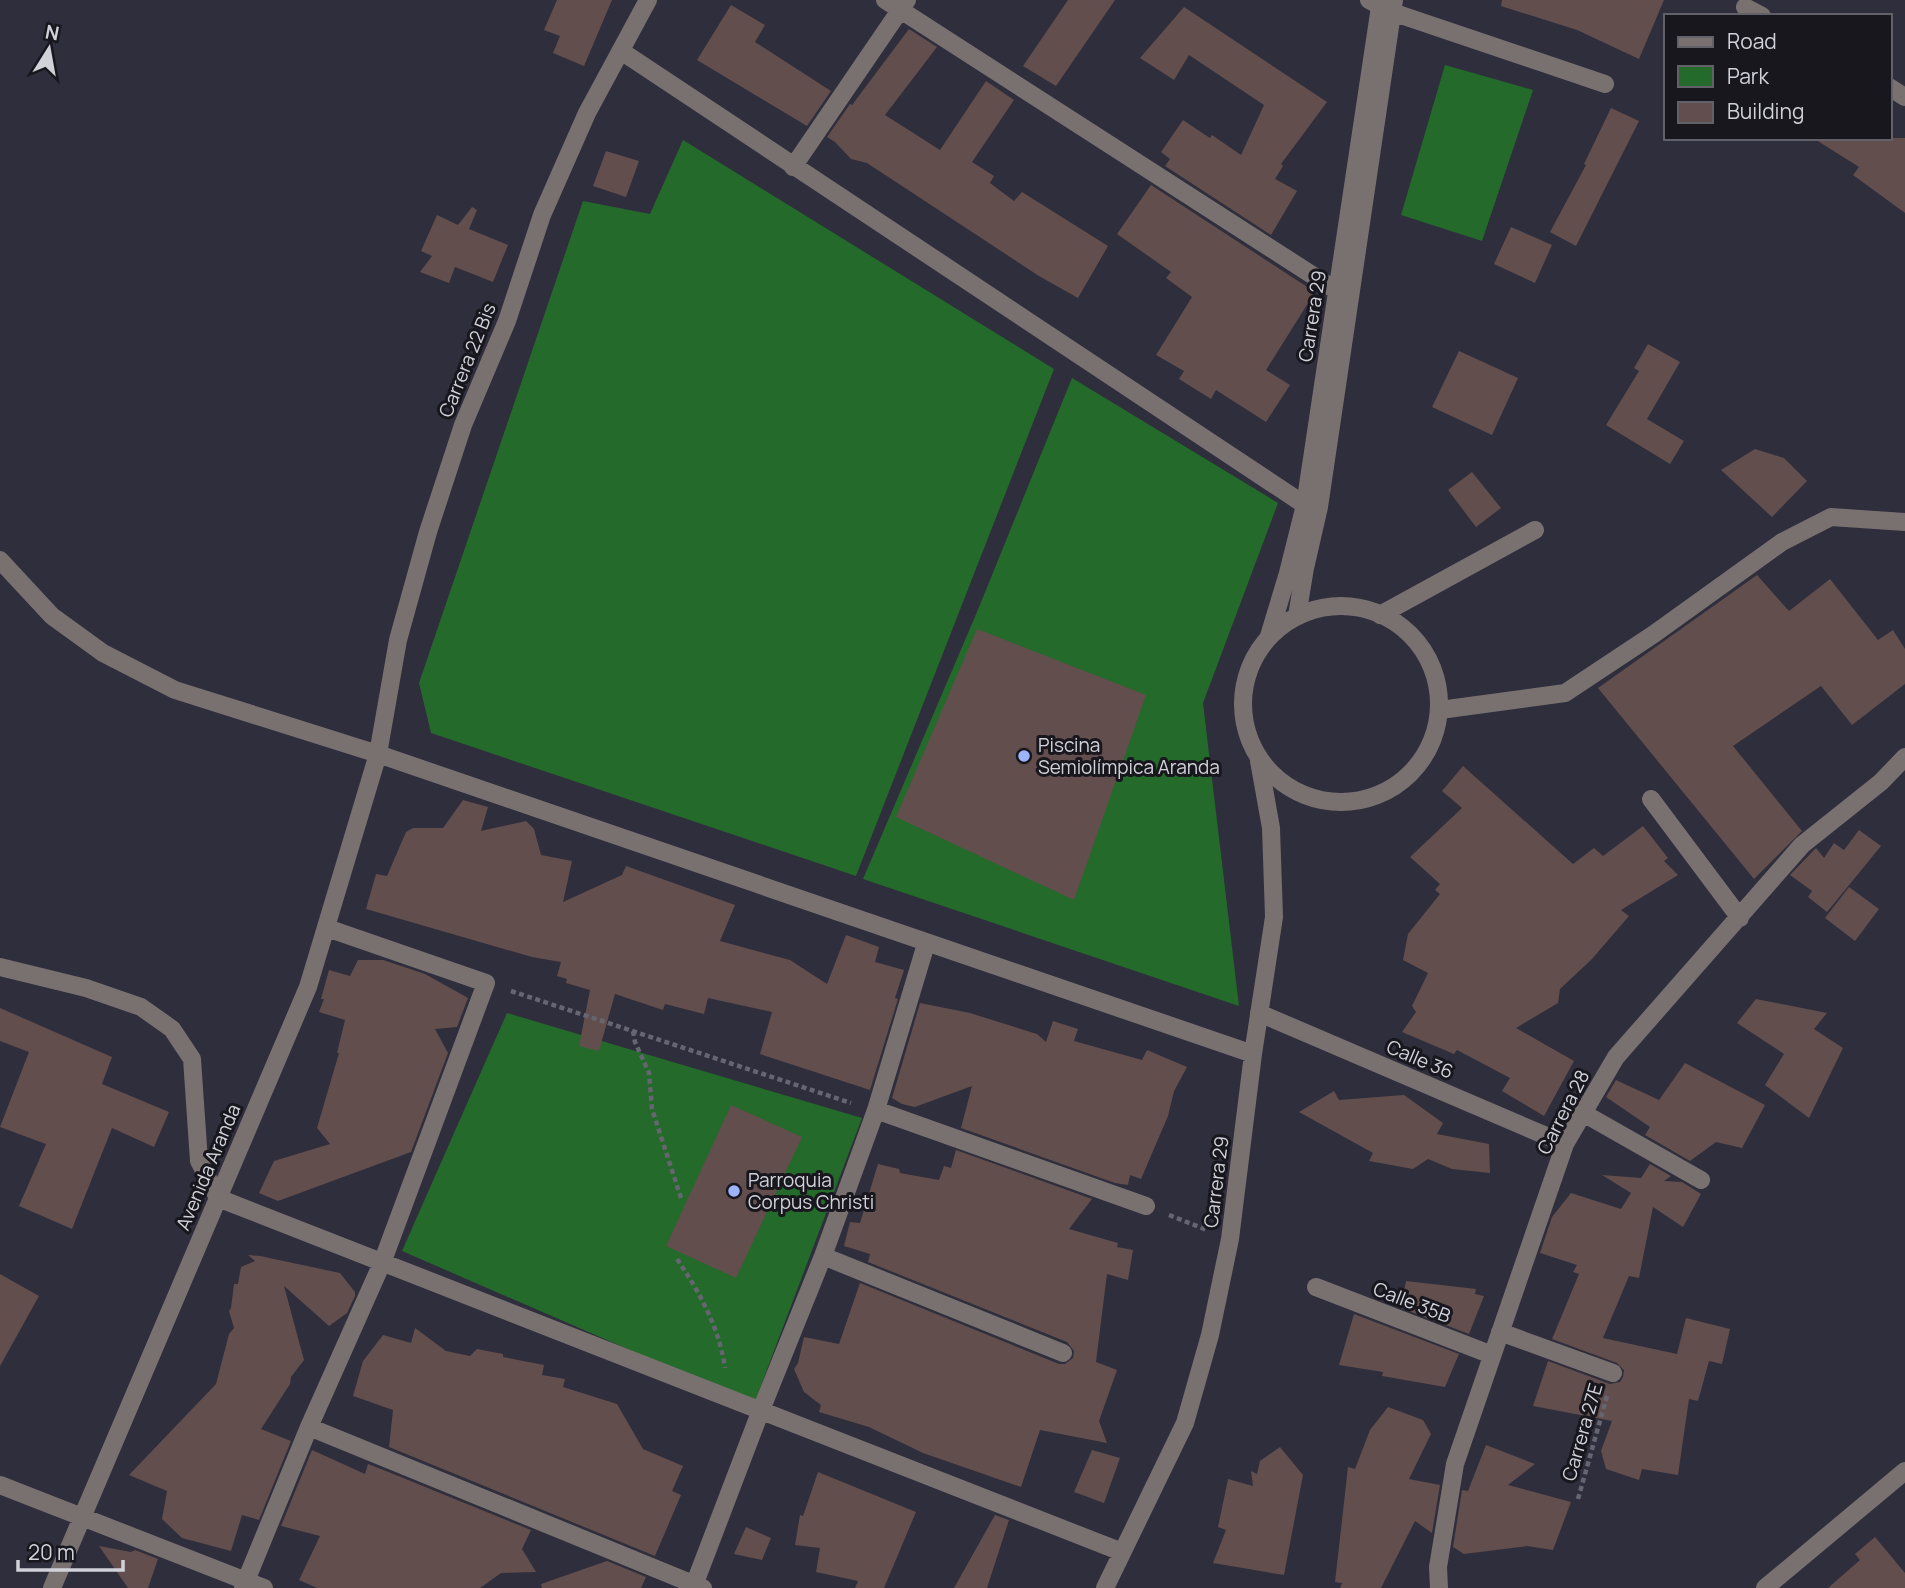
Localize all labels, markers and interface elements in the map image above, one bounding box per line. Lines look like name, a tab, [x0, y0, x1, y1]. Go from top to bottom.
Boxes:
north arrow	[14, 14, 84, 84]
legend	[1664, 14, 1891, 140]
text: N	[43, 18, 61, 46]
text: Road	[1727, 27, 1777, 55]
text: Park	[1727, 62, 1769, 90]
text: Building	[1727, 97, 1804, 125]
street label: Carrera 29	[1292, 268, 1332, 364]
street label: Carrera 22 Bis	[432, 299, 502, 421]
place label: Piscina Semiolímpica Aranda	[1038, 732, 1220, 780]
marker: Piscina Semiolímpica Aranda	[1016, 748, 1032, 764]
street label: Calle 36	[1383, 1033, 1457, 1085]
street label: Carrera 28	[1531, 1065, 1595, 1159]
street label: Avenida Aranda	[170, 1100, 246, 1234]
street label: Carrera 29	[1197, 1135, 1235, 1229]
place label: Parroquia Corpus Christi	[748, 1167, 874, 1215]
marker: Parroquia Corpus Christi	[726, 1183, 742, 1199]
street label: Calle 35B	[1370, 1275, 1455, 1329]
street label: Carrera 27E	[1556, 1380, 1608, 1484]
scale bar	[18, 1528, 122, 1572]
text: 20 m	[28, 1538, 75, 1566]

